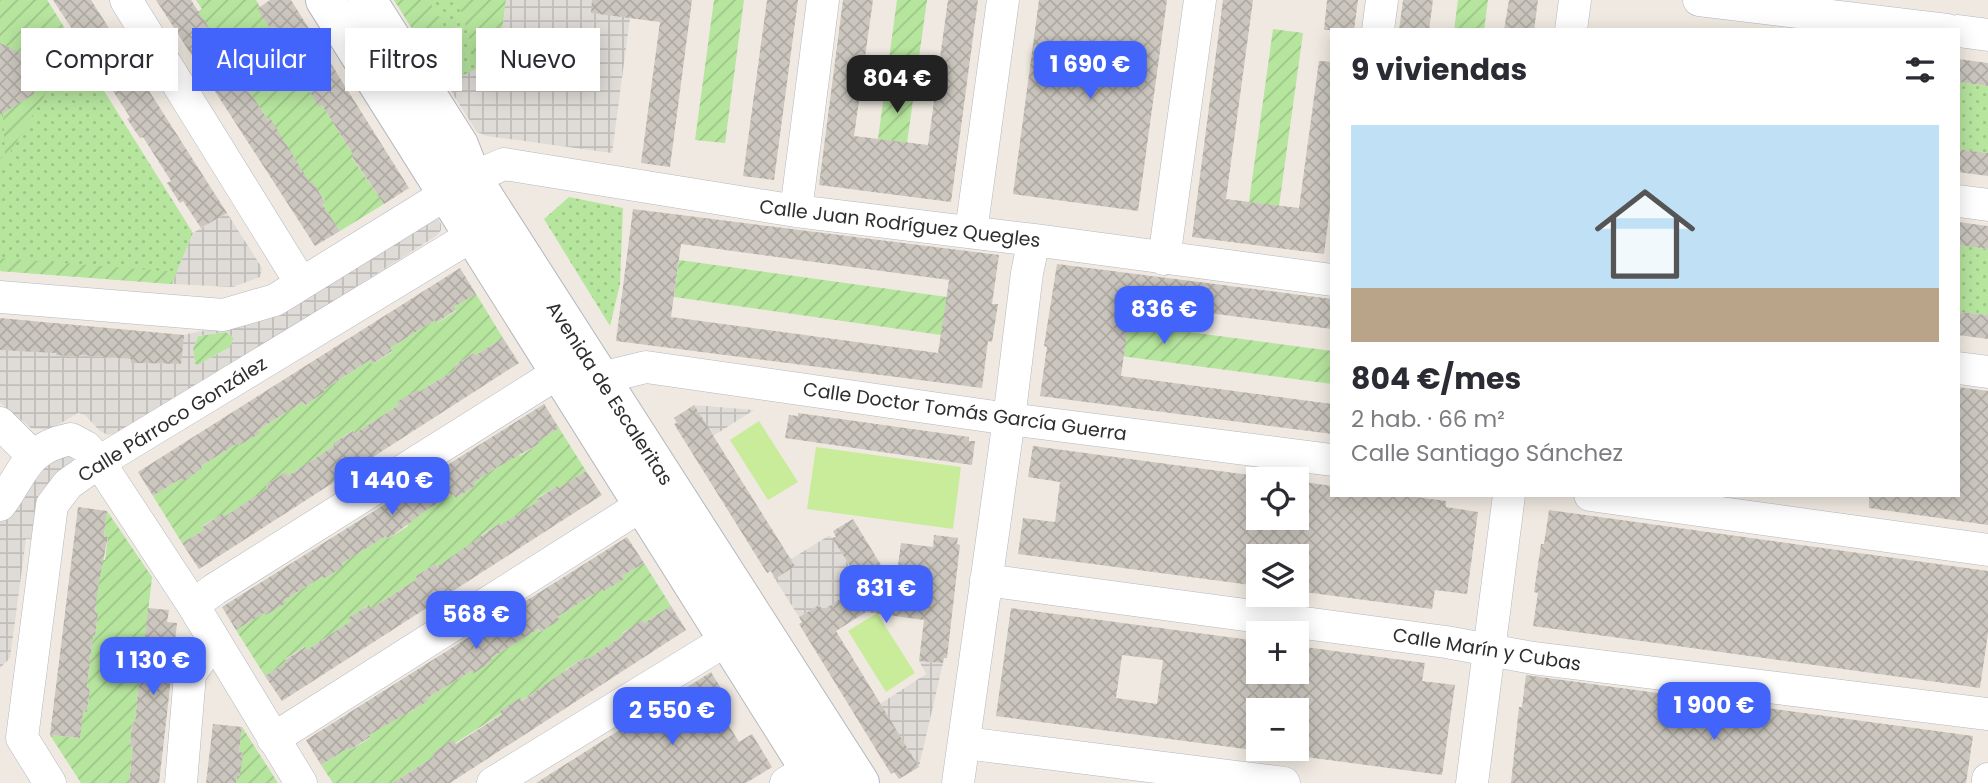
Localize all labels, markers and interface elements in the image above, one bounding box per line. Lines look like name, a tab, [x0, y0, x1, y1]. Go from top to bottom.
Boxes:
chip: Comprar	[21, 28, 178, 91]
chip: Alquilar	[192, 28, 331, 91]
chip: Filtros	[345, 28, 462, 91]
chip: Nuevo	[476, 28, 600, 91]
pin: 1 690 €	[1025, 42, 1155, 101]
text: 1 690 €	[1050, 48, 1130, 80]
text: 9 viviendas	[1351, 48, 1527, 91]
icon: filters	[1901, 51, 1939, 89]
pin: 804 €	[848, 55, 946, 115]
text: 804 €	[863, 62, 931, 94]
icon: home	[1582, 171, 1708, 297]
street label: Calle Juan Rodríguez Quegles	[758, 193, 1042, 254]
pin: 836 €	[1115, 286, 1213, 346]
text: 836 €	[1131, 293, 1197, 325]
street label: Avenida de Escaleritas	[540, 296, 679, 491]
street label: Calle Párroco González	[73, 350, 272, 489]
text: 804 €/mes	[1351, 357, 1521, 400]
street label: Calle Doctor Tomás García Guerra	[801, 375, 1128, 448]
text: 2 hab. · 66 m²	[1351, 403, 1505, 435]
text: Calle Santiago Sánchez	[1351, 437, 1623, 469]
pin: 1 440 €	[327, 458, 457, 517]
text: 1 440 €	[351, 464, 433, 496]
map controls	[1246, 467, 1309, 761]
button: locate	[1246, 467, 1309, 530]
button: layers	[1246, 544, 1309, 607]
pin: 831 €	[837, 566, 935, 625]
text: 831 €	[856, 572, 916, 604]
pin: 568 €	[427, 592, 525, 651]
text: 568 €	[442, 598, 510, 630]
button: +	[1246, 621, 1309, 684]
street label: Calle Marín y Cubas	[1391, 621, 1583, 678]
pin: 1 130 €	[88, 638, 218, 697]
text: 1 130 €	[116, 644, 190, 676]
pin: 1 900 €	[1649, 682, 1779, 742]
pin: 2 550 €	[607, 688, 737, 747]
text: 1 900 €	[1674, 689, 1754, 721]
text: 2 550 €	[629, 694, 715, 726]
button: −	[1246, 698, 1309, 761]

